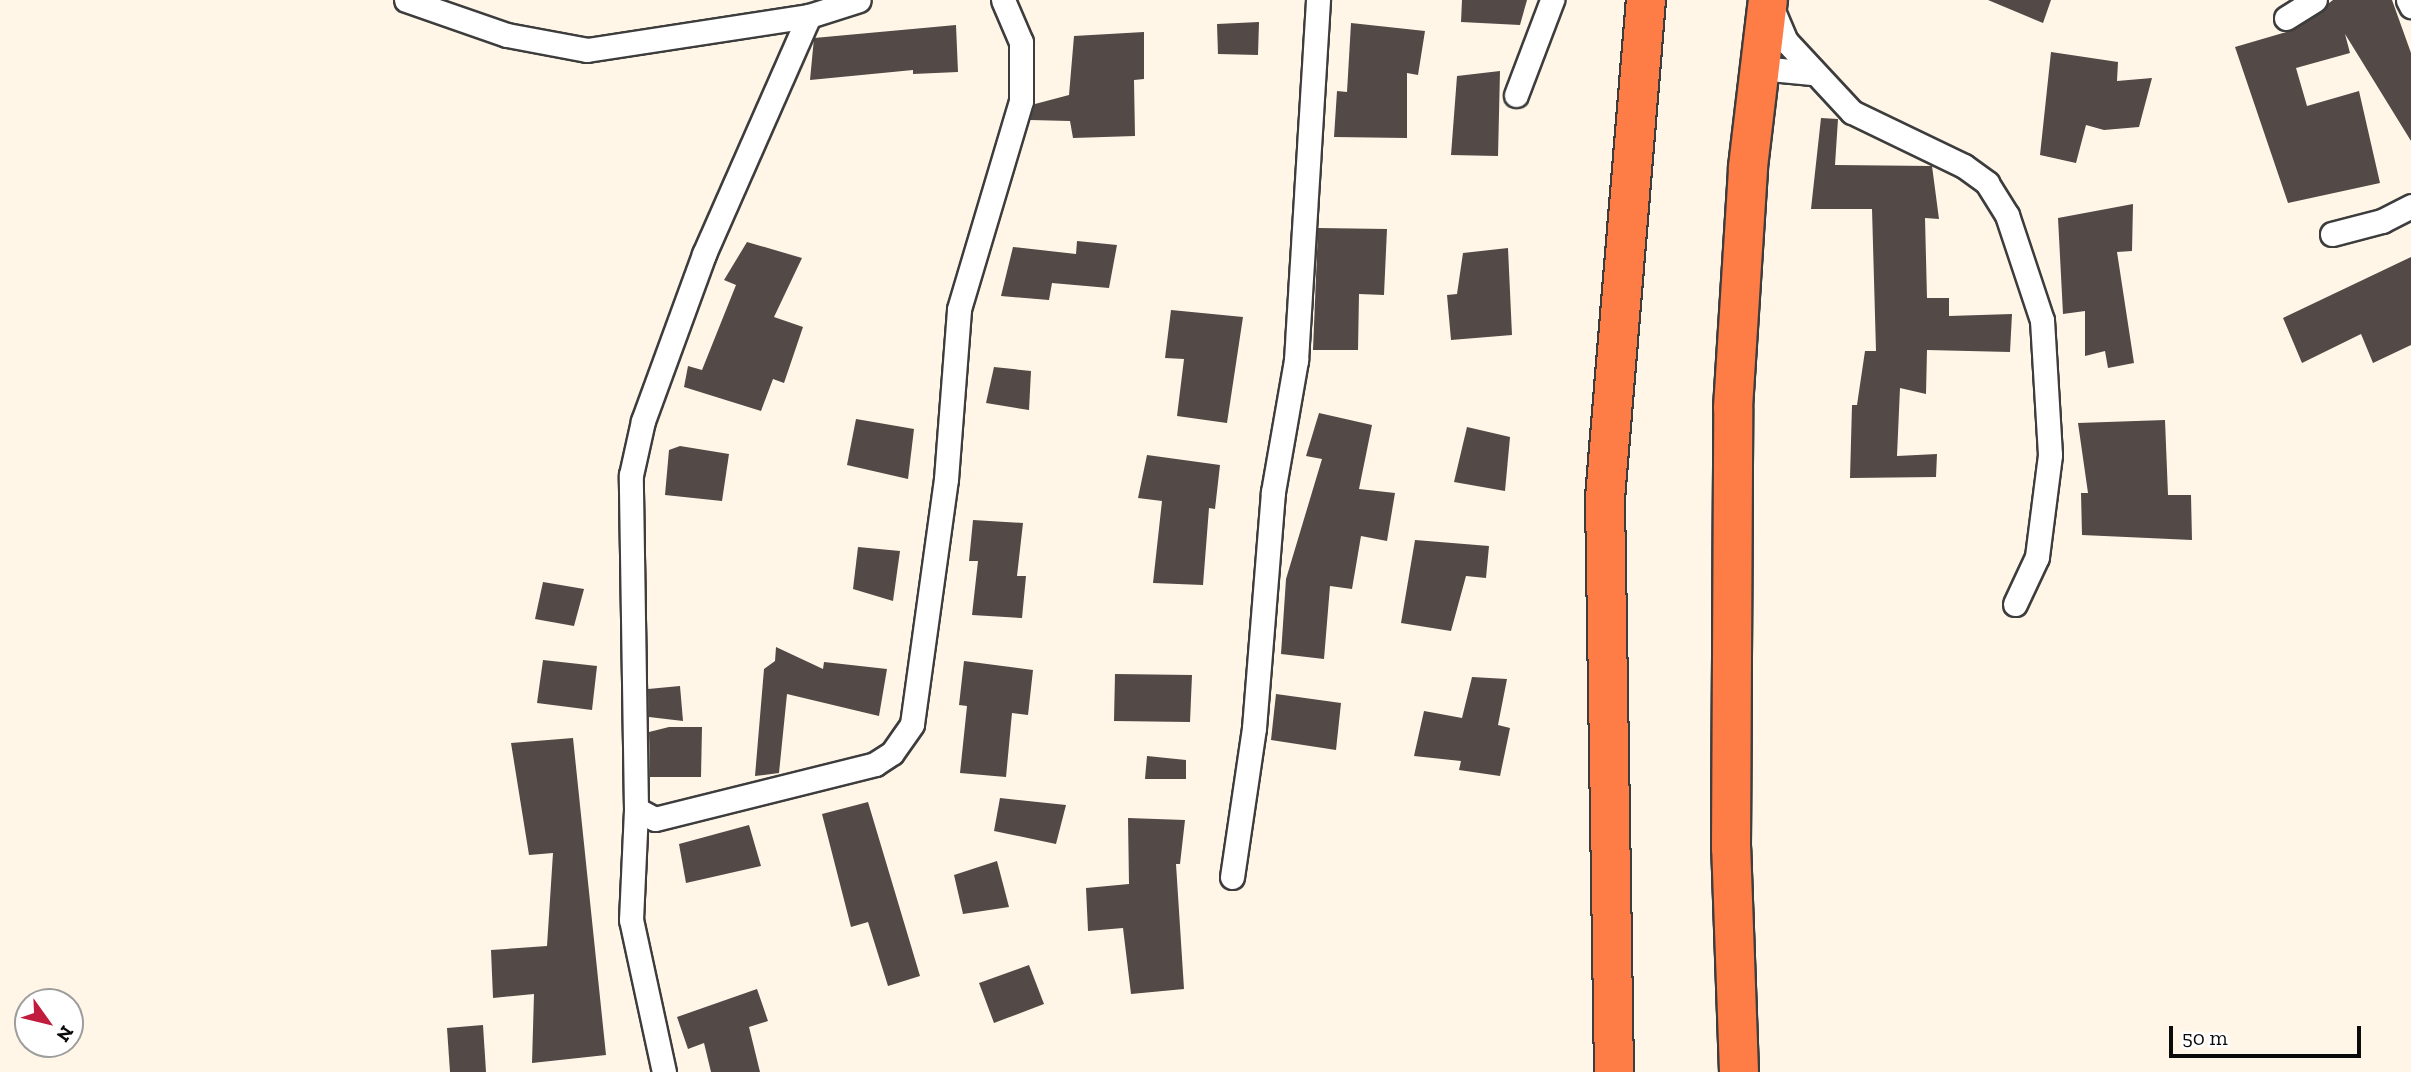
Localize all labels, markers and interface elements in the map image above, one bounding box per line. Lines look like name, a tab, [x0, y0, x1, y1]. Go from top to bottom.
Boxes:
north arrow	[14, 988, 84, 1058]
scale bar	[2173, 1012, 2366, 1056]
text: N	[52, 1021, 79, 1046]
text: 50 m	[2182, 1025, 2228, 1050]

